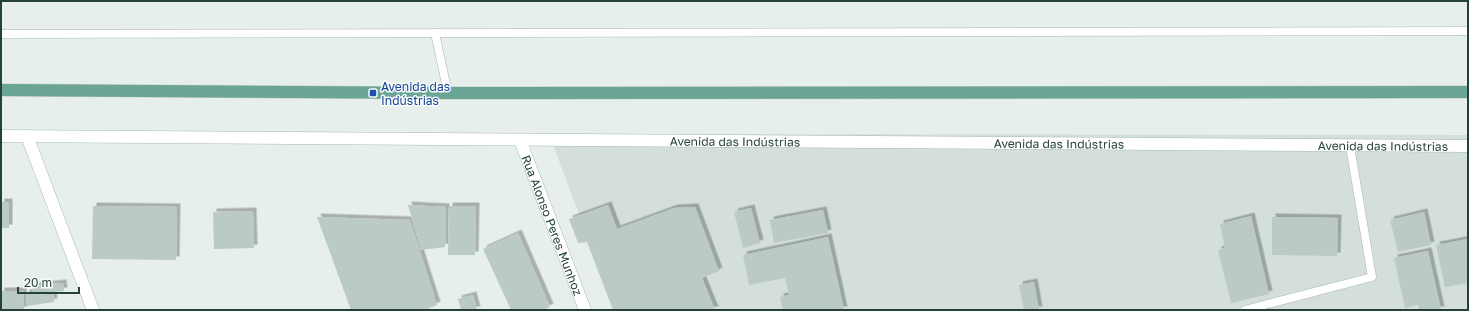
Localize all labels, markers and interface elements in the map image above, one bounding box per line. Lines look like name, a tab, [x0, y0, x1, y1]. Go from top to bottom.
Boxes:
place label: Avenida das Indústrias	[381, 79, 450, 108]
marker: Avenida das Indústrias	[368, 88, 378, 98]
street label: Avenida das Indústrias	[670, 133, 800, 149]
street label: Avenida das Indústrias	[994, 135, 1124, 151]
street label: Avenida das Indústrias	[1318, 137, 1448, 153]
street label: Rua Alonso Peres Munhoz	[519, 153, 586, 297]
scale bar	[18, 269, 79, 295]
text: 20 m	[24, 275, 52, 290]

